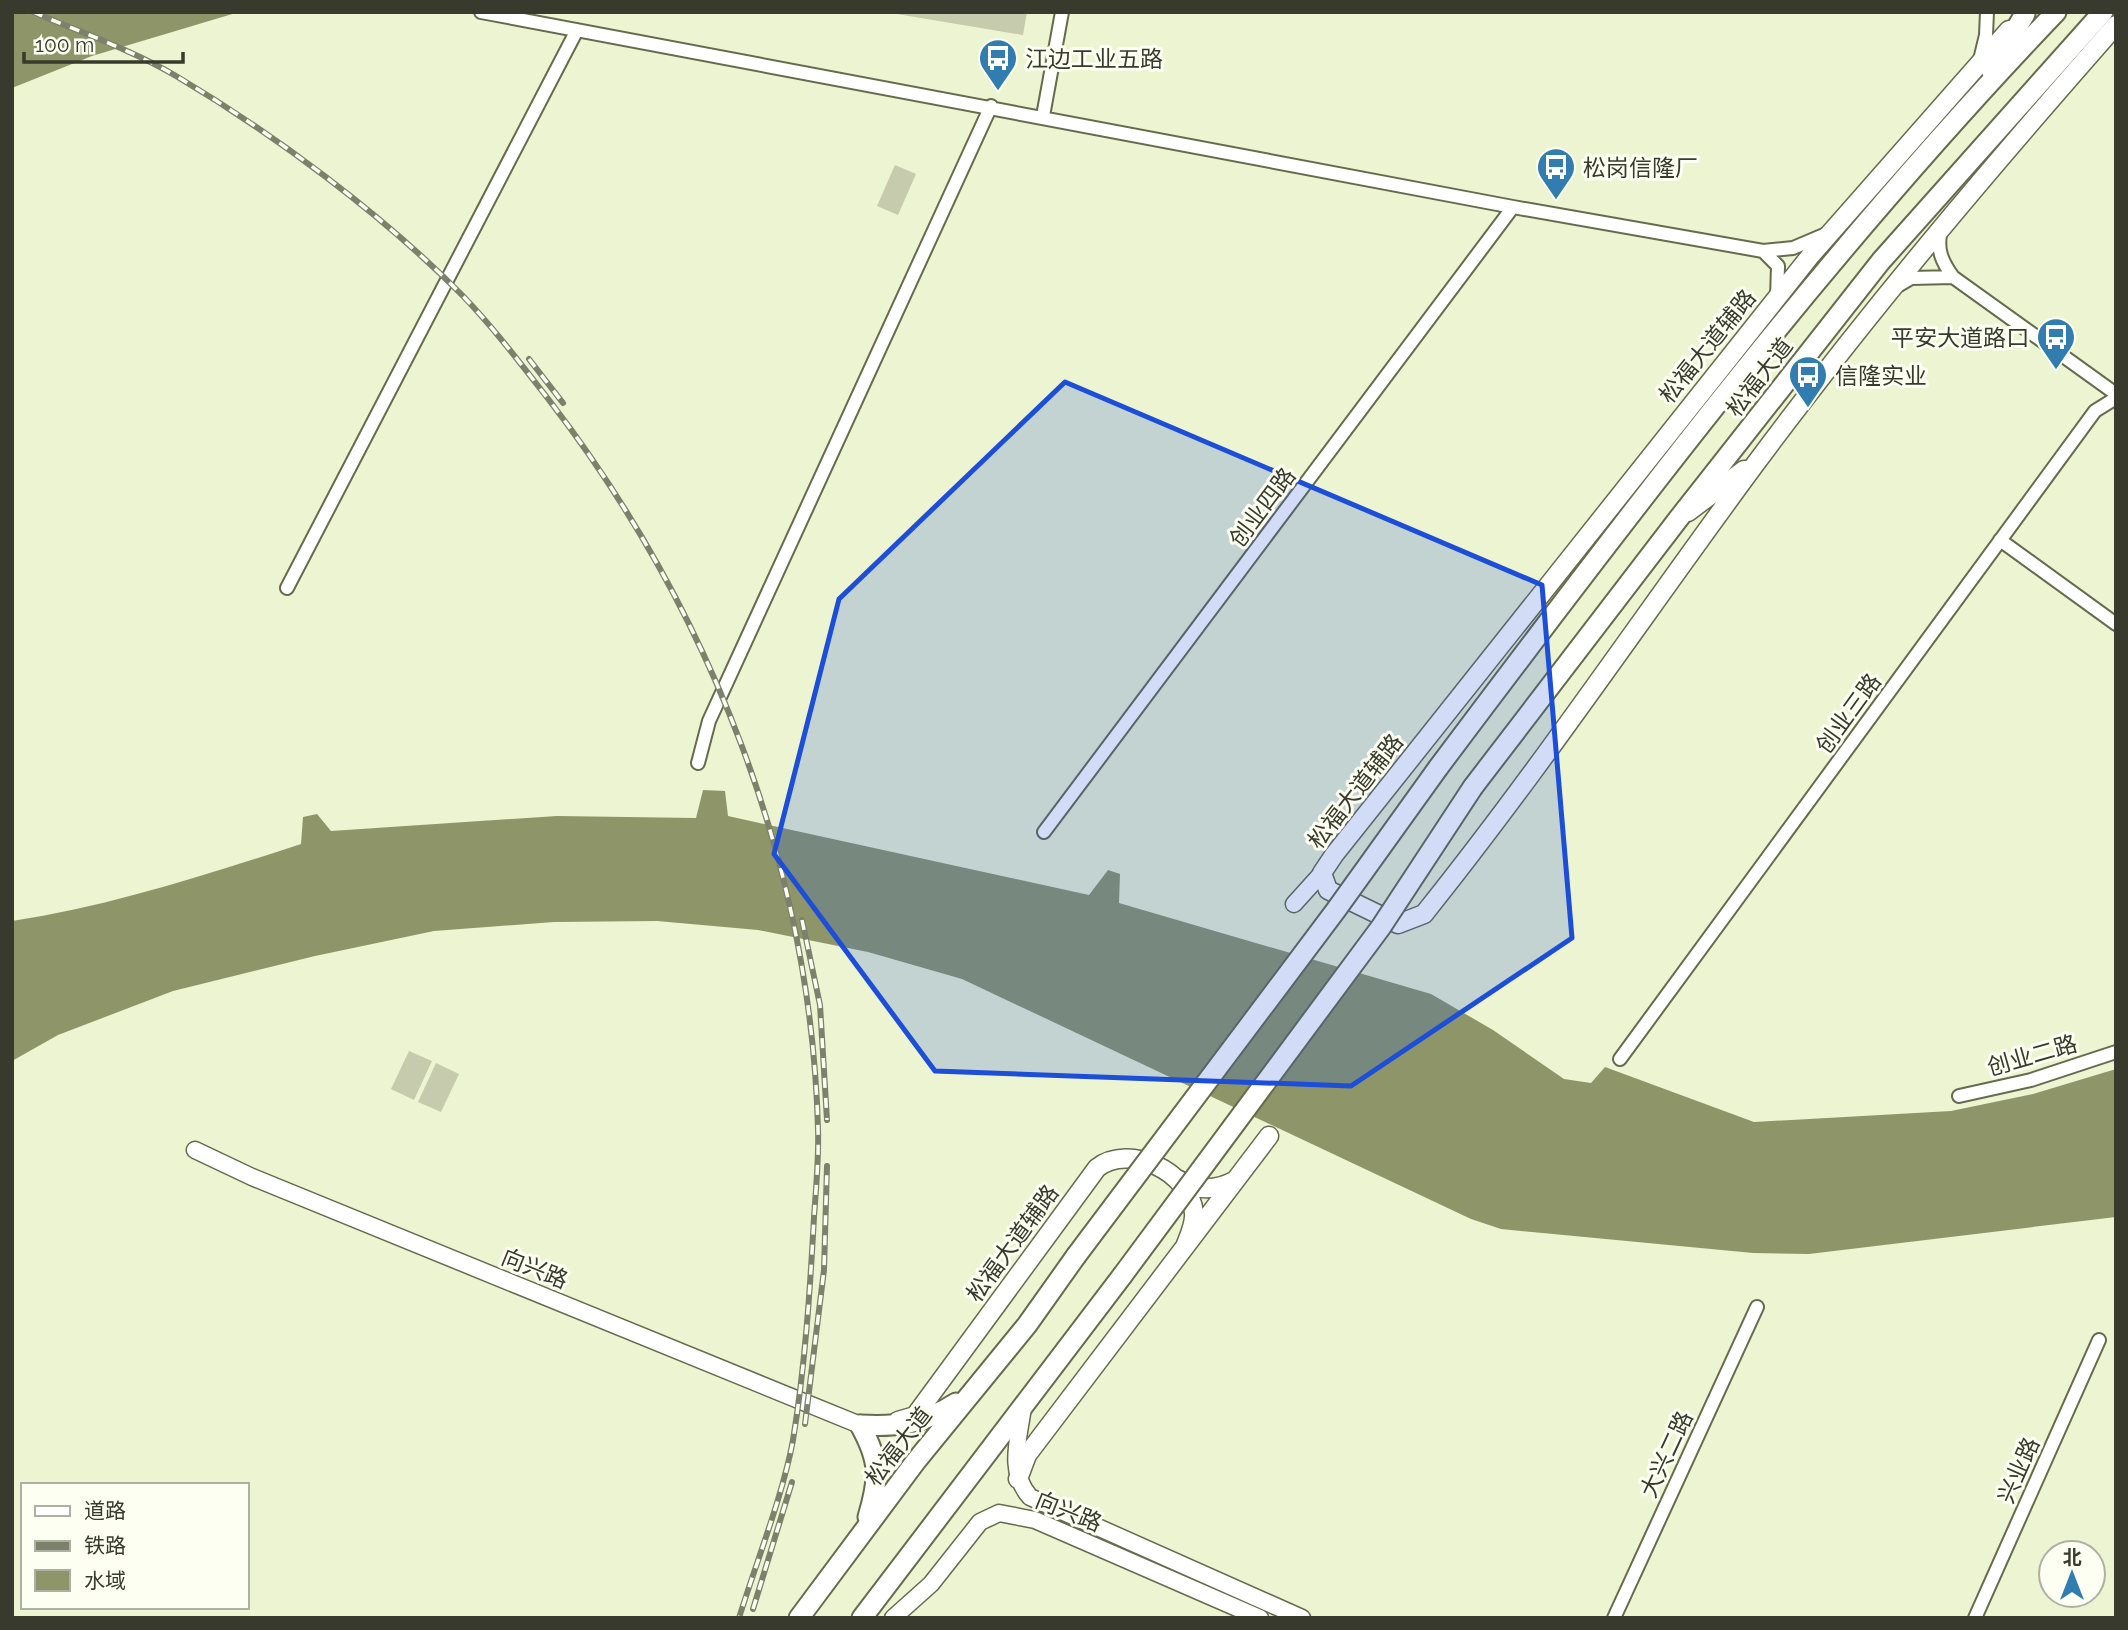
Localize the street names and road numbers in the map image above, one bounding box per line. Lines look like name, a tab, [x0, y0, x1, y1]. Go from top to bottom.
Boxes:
street label: 松福大道辅路	[1653, 284, 1761, 408]
street label: 松福大道	[1720, 332, 1798, 422]
street label: 创业四路	[1224, 462, 1300, 552]
street label: 创业三路	[1810, 668, 1886, 758]
street label: 松福大道辅路	[1302, 728, 1408, 854]
street label: 创业二路	[1984, 1029, 2080, 1081]
street label: 松福大道辅路	[961, 1179, 1063, 1307]
street label: 向兴路	[498, 1243, 572, 1293]
street label: 松福大道	[859, 1401, 937, 1491]
street label: 大兴二路	[1634, 1407, 1698, 1501]
street label: 兴业路	[1992, 1433, 2044, 1507]
street label: 向兴路	[1032, 1486, 1106, 1536]

